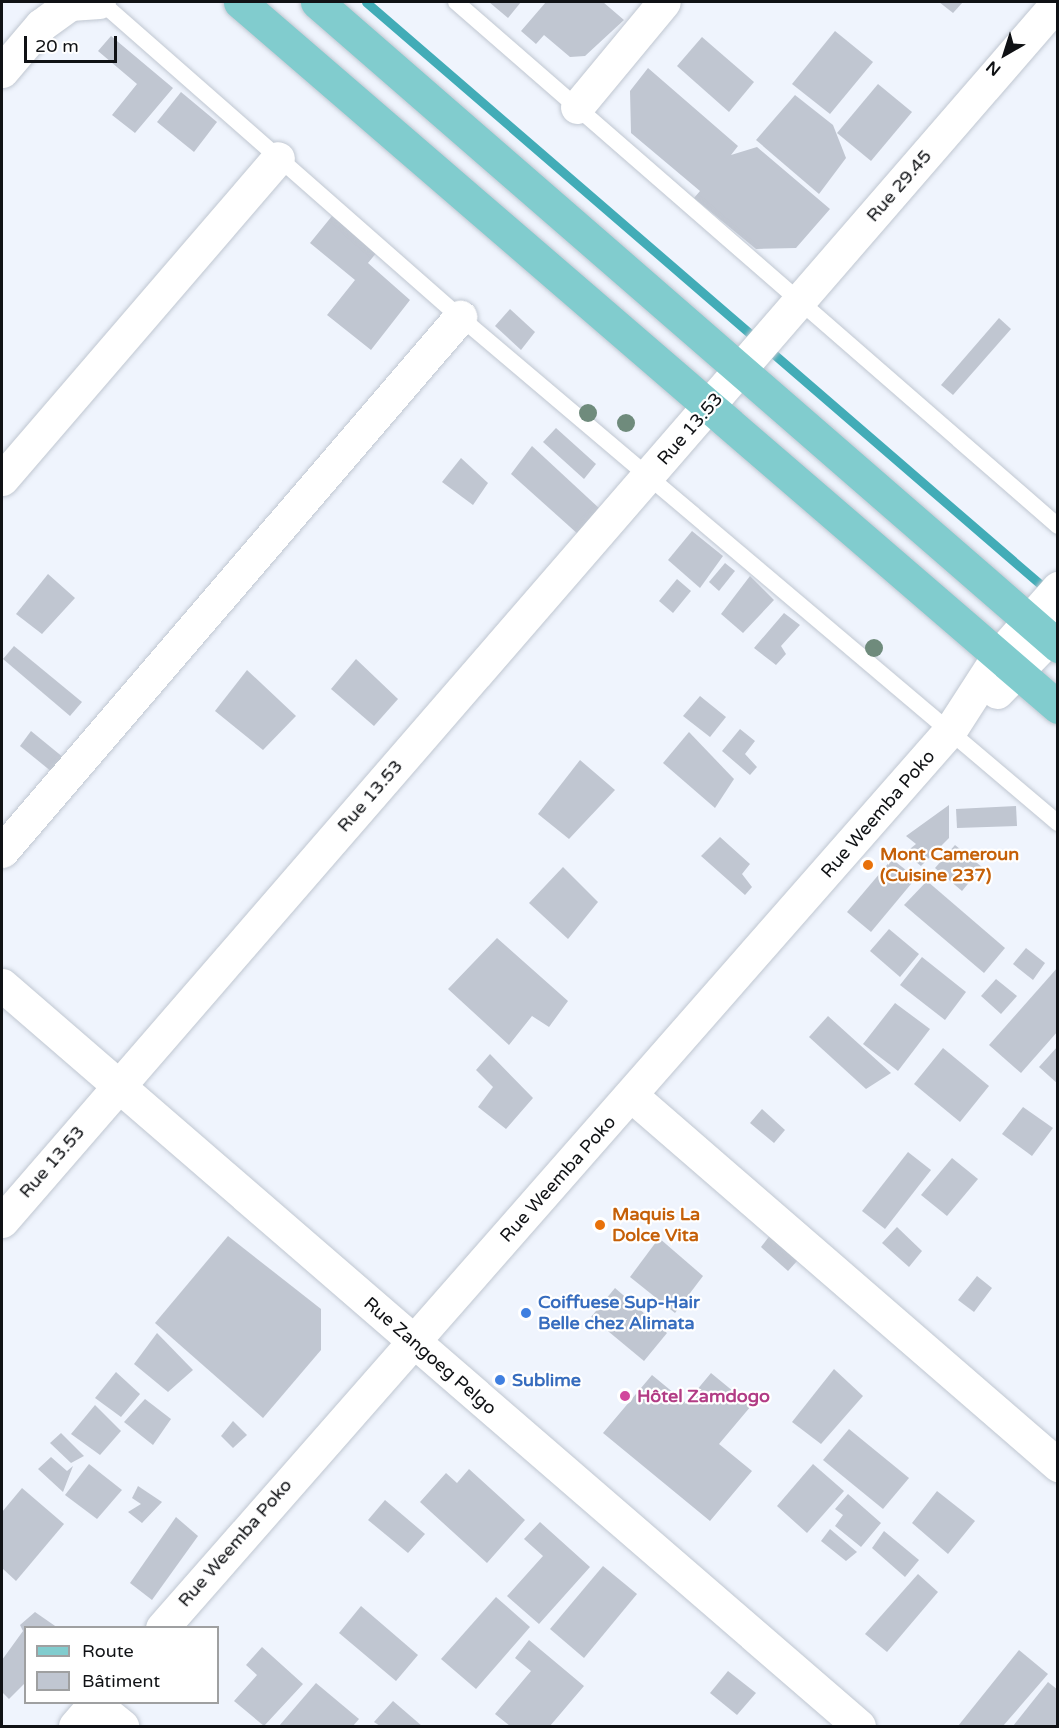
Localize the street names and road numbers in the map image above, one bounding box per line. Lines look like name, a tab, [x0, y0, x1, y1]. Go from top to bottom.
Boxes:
street label: Rue 29.45	[862, 146, 936, 226]
street label: Rue 13.53	[653, 389, 727, 469]
street label: Rue Weemba Poko	[817, 746, 939, 882]
street label: Rue 13.53	[333, 756, 407, 836]
street label: Rue Weemba Poko	[496, 1111, 620, 1247]
street label: Rue 13.53	[15, 1122, 89, 1202]
street label: Rue Zangoeg Pelgo	[359, 1293, 501, 1419]
street label: Rue Weemba Poko	[174, 1475, 296, 1611]

